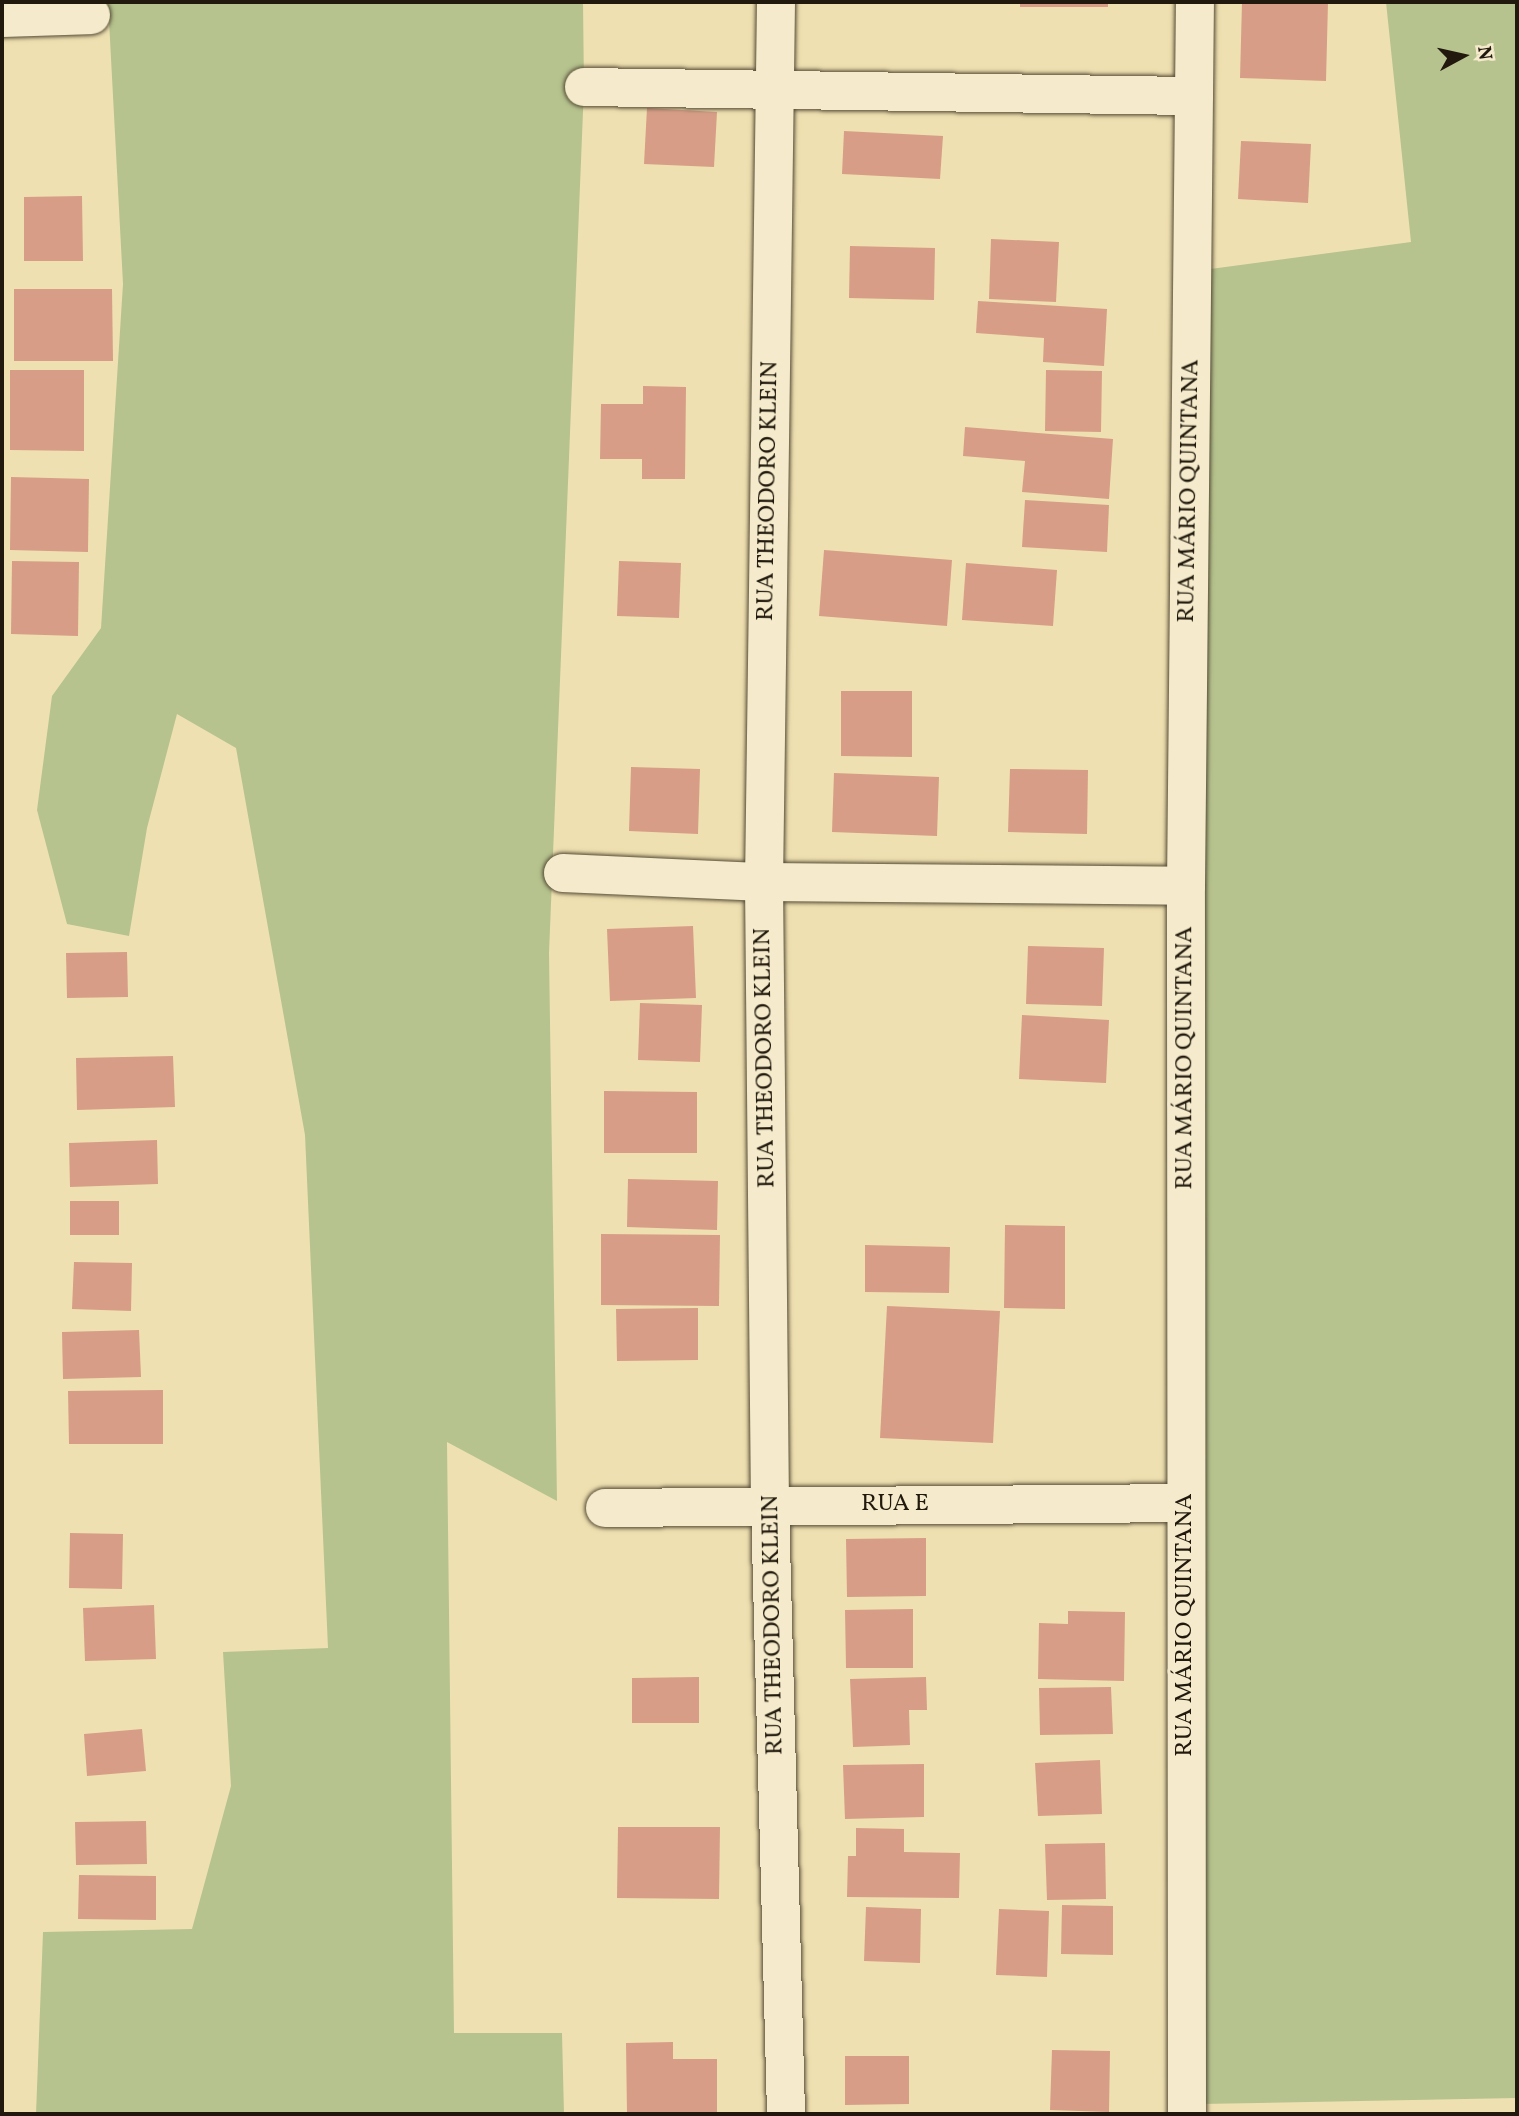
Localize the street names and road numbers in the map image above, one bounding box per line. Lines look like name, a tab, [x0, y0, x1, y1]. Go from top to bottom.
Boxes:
street label: RUA MÁRIO QUINTANA	[1173, 359, 1207, 623]
street label: RUA THEODORO KLEIN	[752, 360, 786, 622]
street label: RUA MÁRIO QUINTANA	[1172, 926, 1200, 1190]
street label: RUA THEODORO KLEIN	[749, 927, 783, 1189]
street label: RUA E	[861, 1491, 929, 1519]
street label: RUA MÁRIO QUINTANA	[1172, 1493, 1200, 1757]
street label: RUA THEODORO KLEIN	[757, 1494, 791, 1756]

